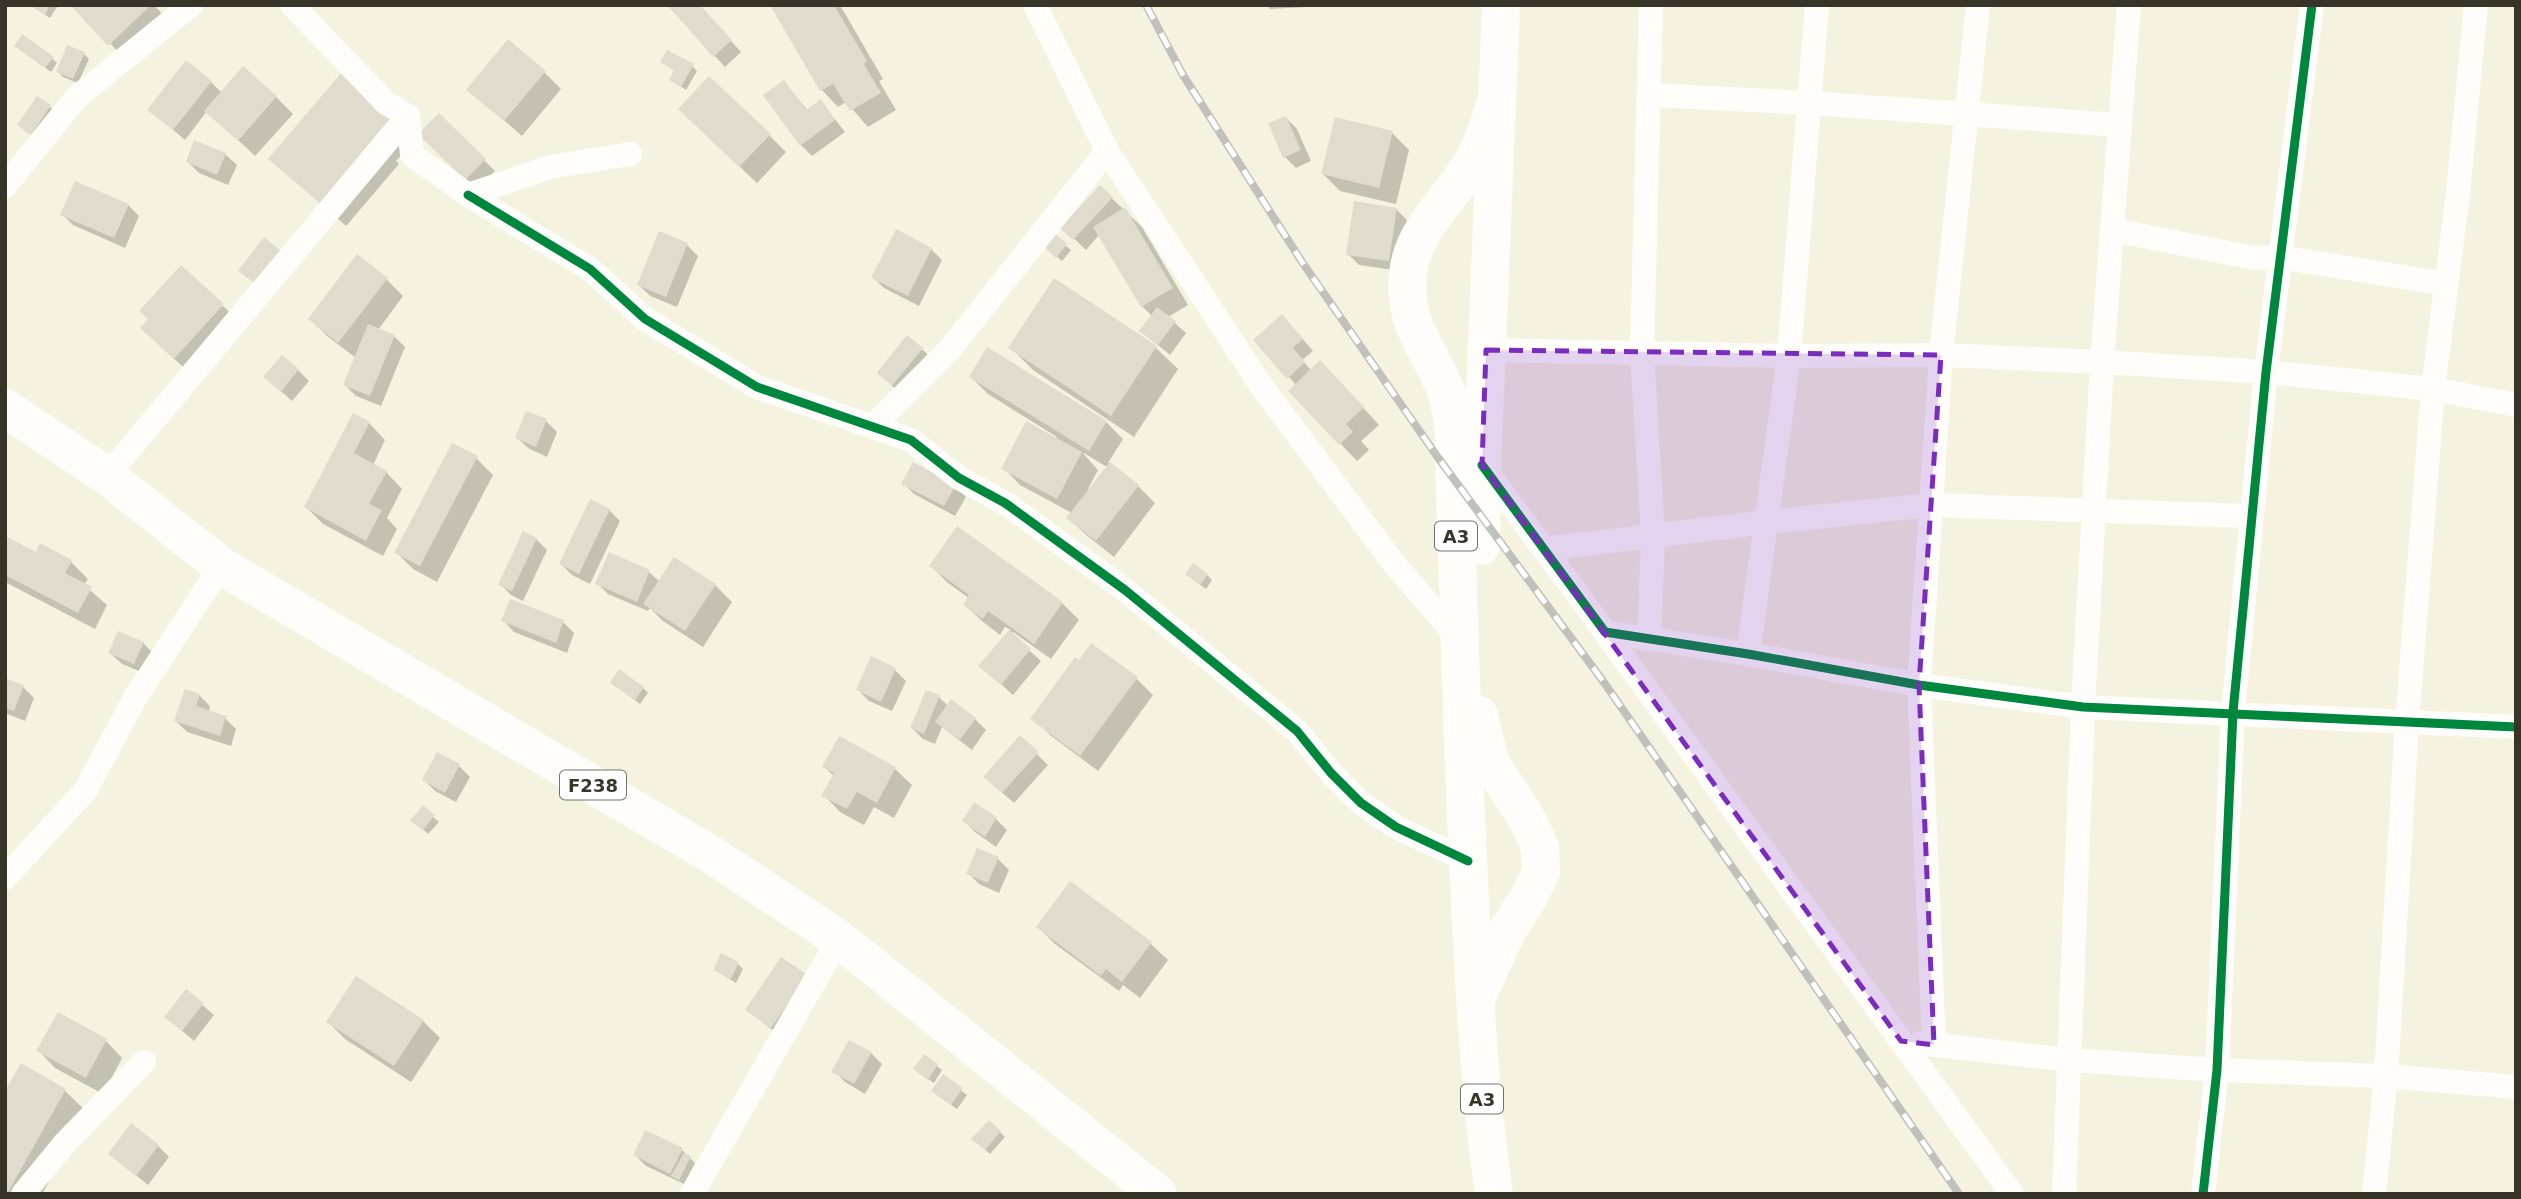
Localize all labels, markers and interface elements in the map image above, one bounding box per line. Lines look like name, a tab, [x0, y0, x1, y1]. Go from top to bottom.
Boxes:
road number: A3	[1435, 522, 1477, 550]
road number: F238	[560, 770, 626, 800]
road number: A3	[1461, 1084, 1503, 1114]

